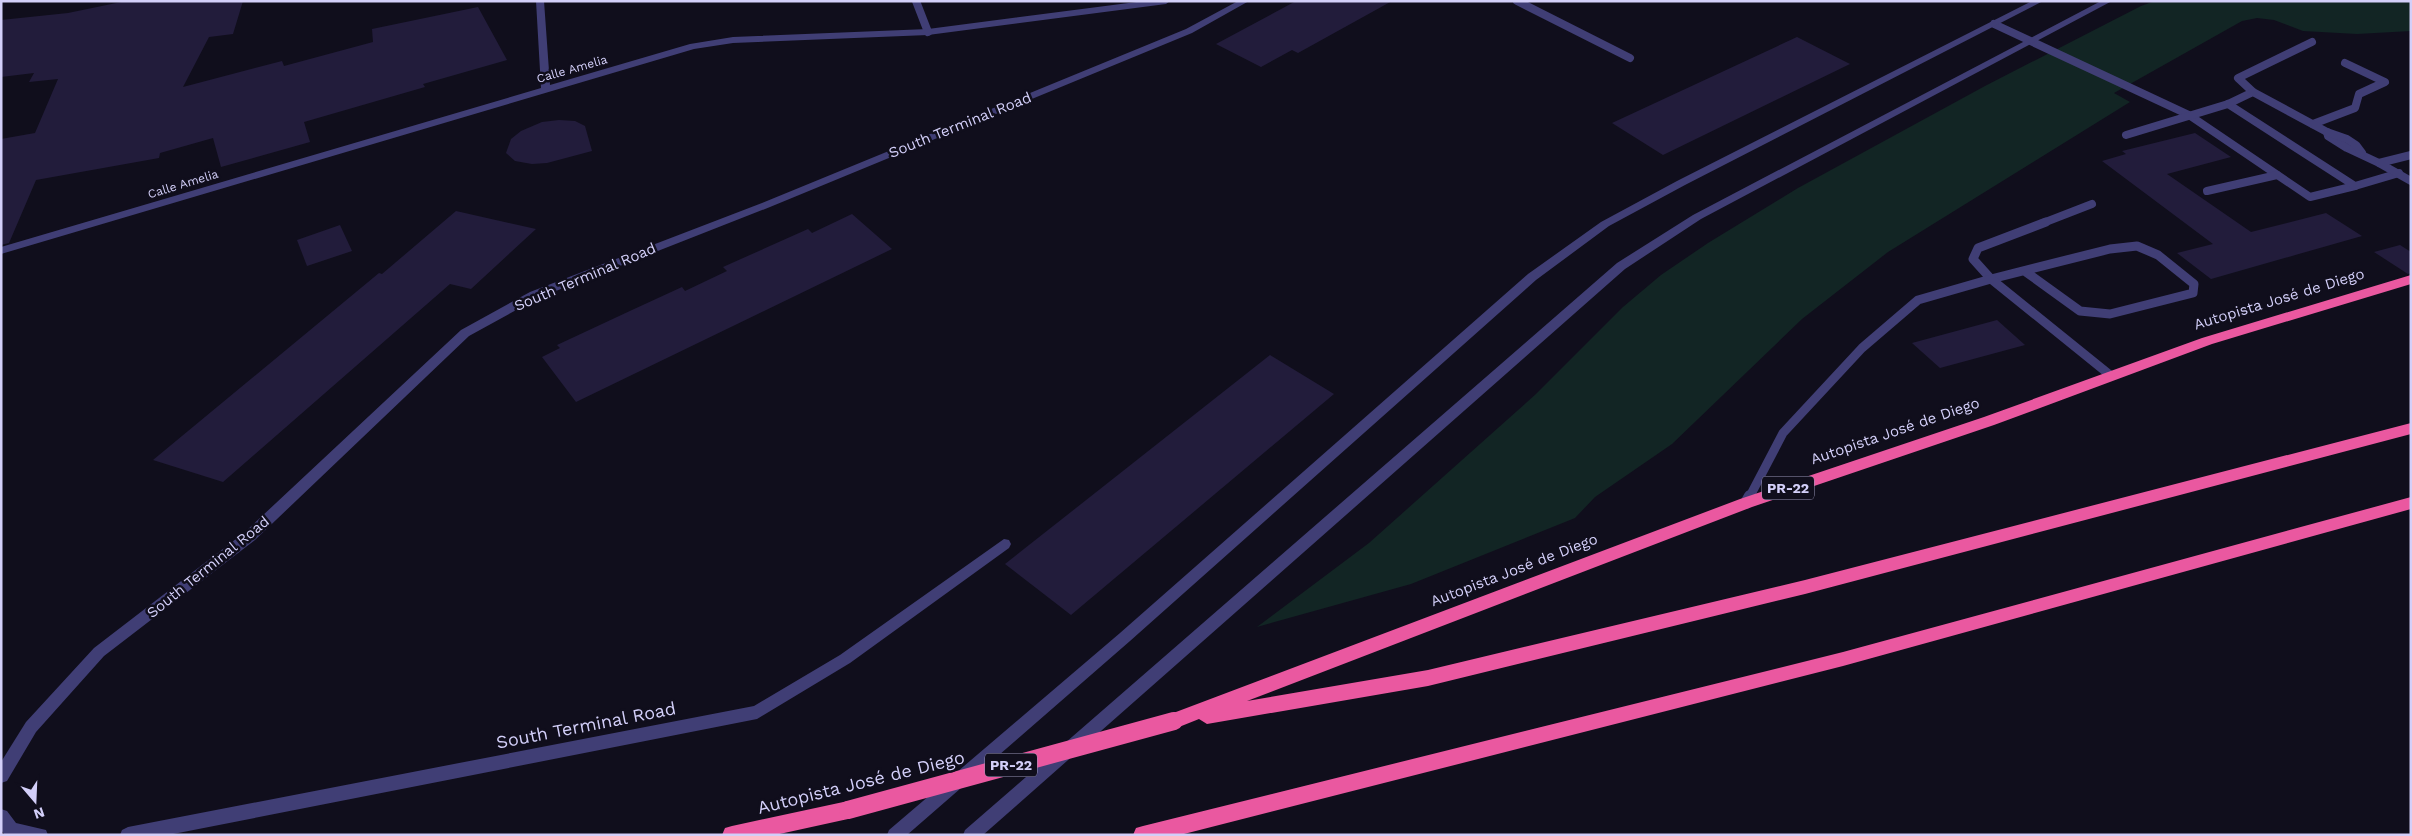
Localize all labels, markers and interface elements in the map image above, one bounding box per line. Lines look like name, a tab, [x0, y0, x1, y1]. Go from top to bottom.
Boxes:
street label: Calle Amelia	[535, 52, 609, 86]
street label: South Terminal Road	[886, 88, 1034, 162]
street label: Calle Amelia	[146, 167, 220, 201]
street label: South Terminal Road	[511, 239, 659, 315]
street label: Autopista José de Diego	[2192, 264, 2366, 334]
street label: Autopista José de Diego	[1808, 394, 1982, 468]
road number: PR-22	[1762, 476, 1814, 499]
street label: South Terminal Road	[143, 512, 273, 622]
street label: Autopista José de Diego	[1428, 530, 1600, 610]
street label: South Terminal Road	[494, 697, 678, 753]
street label: Autopista José de Diego	[755, 746, 967, 818]
road number: PR-22	[985, 754, 1037, 776]
north arrow	[10, 776, 60, 826]
text: N	[32, 804, 47, 823]

